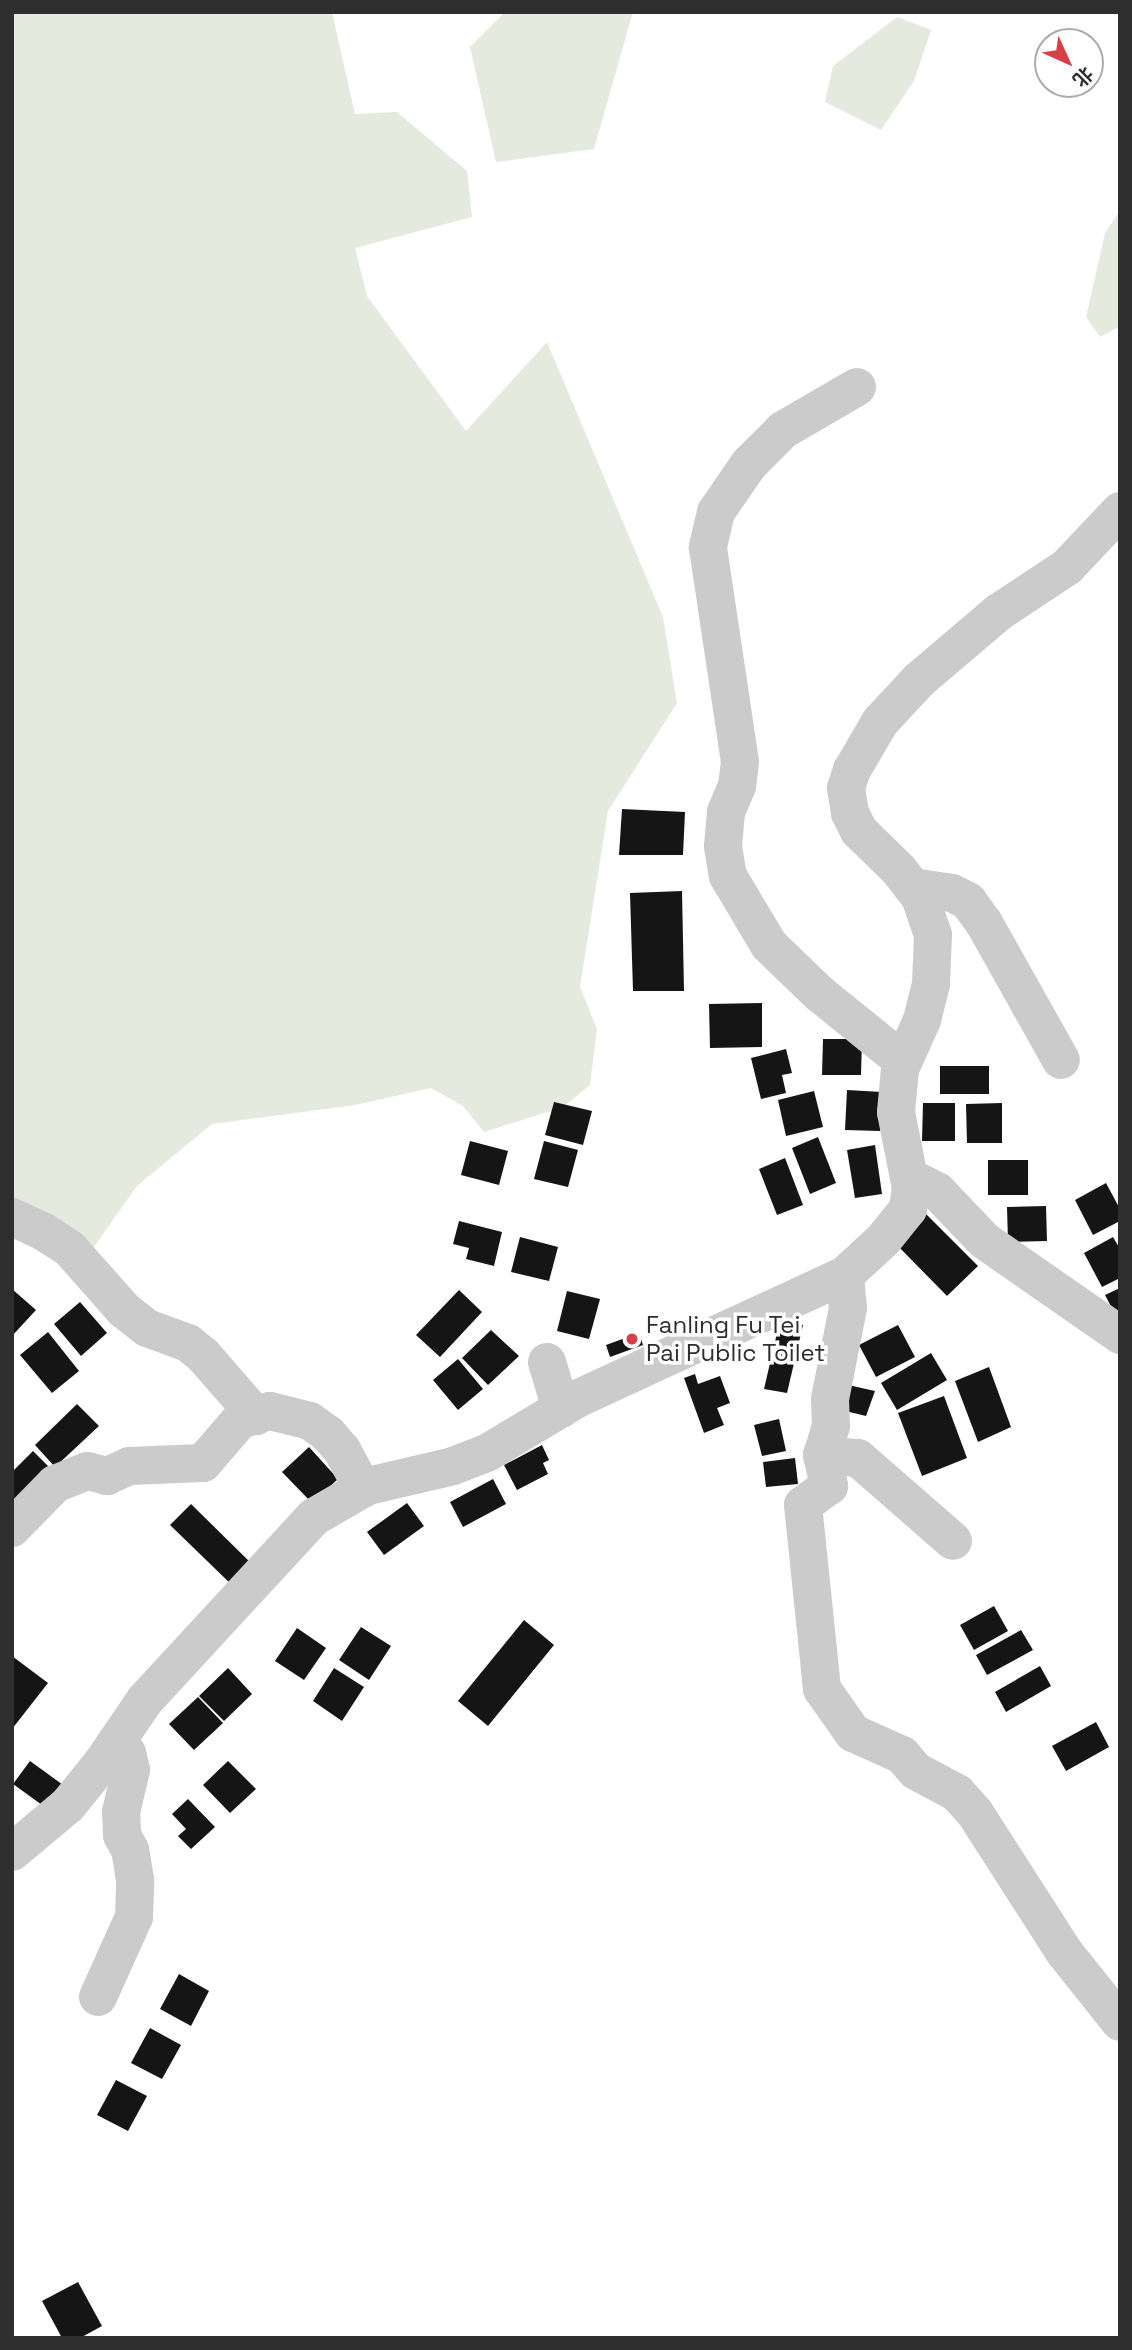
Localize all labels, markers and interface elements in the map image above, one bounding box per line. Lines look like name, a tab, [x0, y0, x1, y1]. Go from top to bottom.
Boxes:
north arrow	[1034, 28, 1104, 98]
text: 北	[1067, 61, 1098, 92]
place label: Fanling Fu Tei Pai Public Toilet	[646, 1311, 826, 1367]
marker: Fanling Fu Tei Pai Public Toilet	[624, 1331, 640, 1347]

